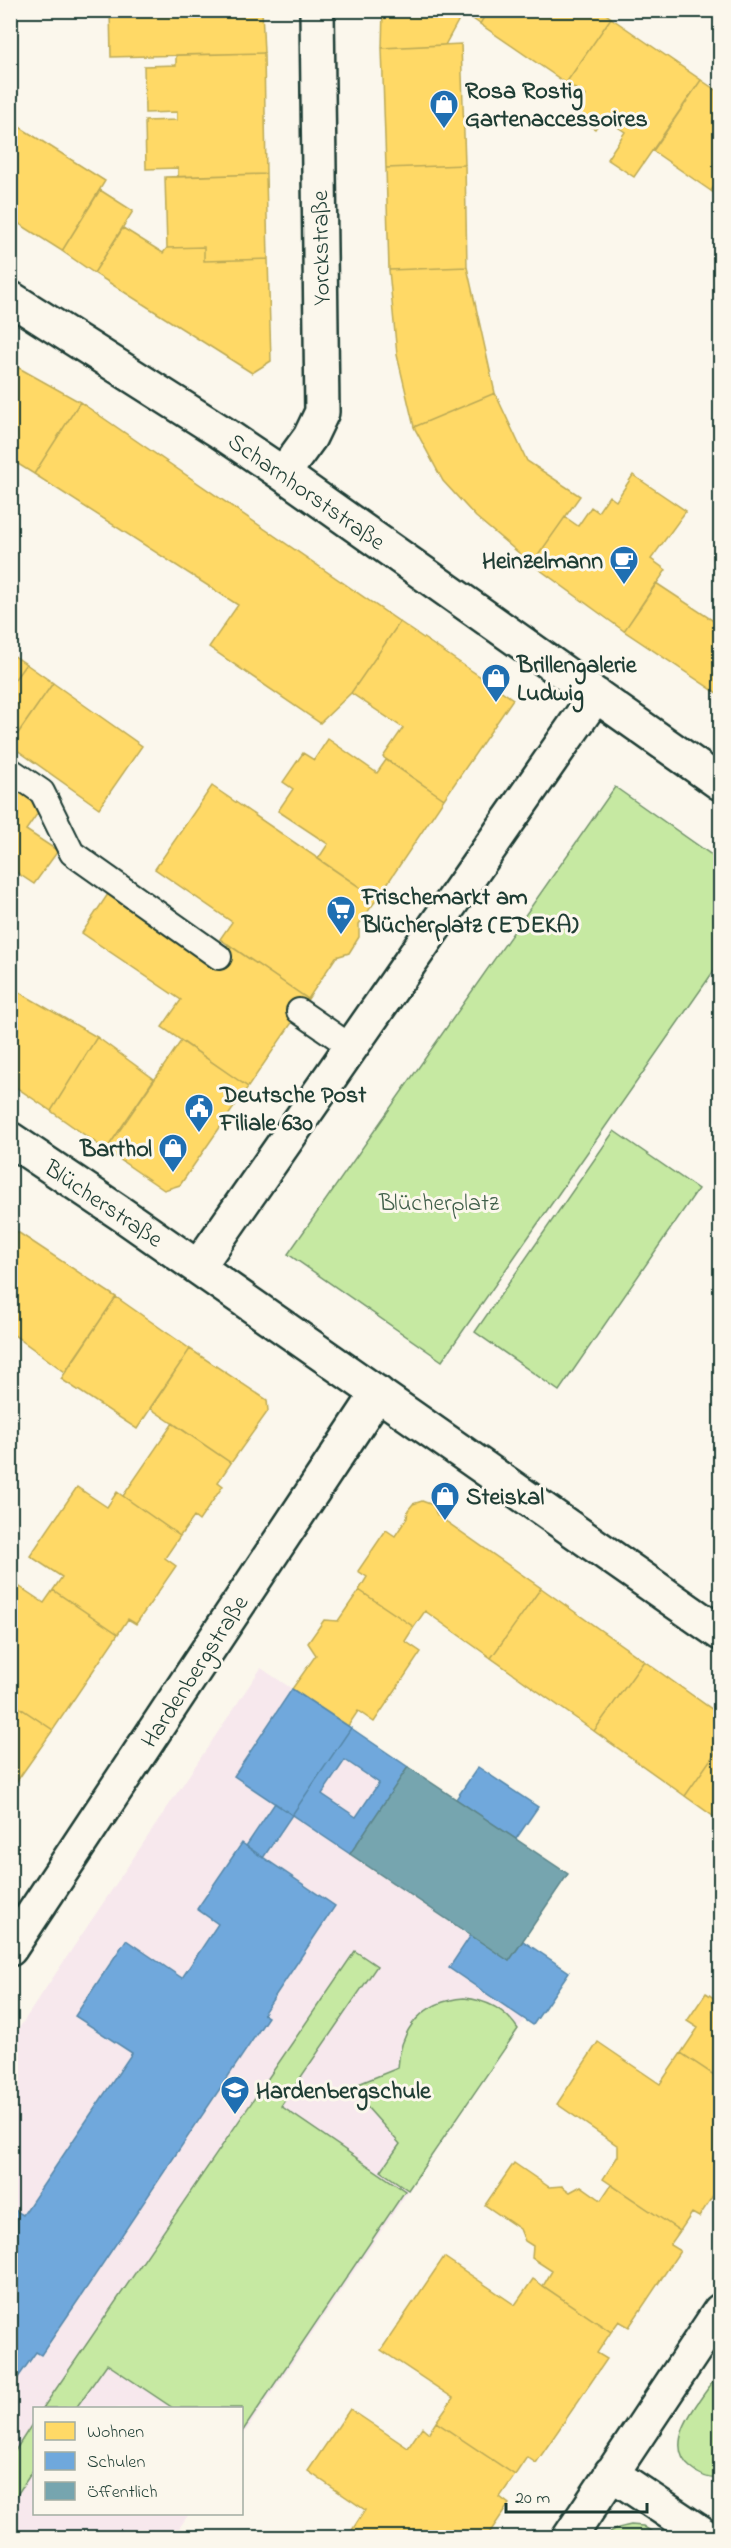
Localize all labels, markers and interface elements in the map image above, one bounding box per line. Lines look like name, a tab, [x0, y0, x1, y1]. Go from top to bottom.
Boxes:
place label: Rosa Rostig Gartenaccessoires	[465, 75, 648, 138]
shop icon: Rosa Rostig Gartenaccessoires	[428, 88, 460, 130]
street label: Yorckstraße	[304, 190, 341, 306]
street label: Scharnhorststraße	[220, 426, 392, 561]
cafe icon: Heinzelmann	[608, 544, 640, 586]
place label: Heinzelmann	[482, 545, 603, 580]
place label: Brillengalerie Ludwig	[516, 649, 638, 713]
shop icon: Brillengalerie Ludwig	[480, 662, 512, 704]
place label: Frischemarkt am Blücherplatz (EDEKA)	[361, 881, 578, 944]
supermarket icon: Frischemarkt am Blücherplatz (EDEKA)	[325, 894, 357, 936]
place label: Deutsche Post Filiale 630	[219, 1079, 367, 1142]
public building icon: Deutsche Post Filiale 630	[183, 1092, 215, 1134]
shop icon: Barthol	[157, 1132, 189, 1174]
place label: Barthol	[79, 1133, 152, 1168]
street label: Blücherstraße	[35, 1152, 169, 1258]
park label: Blücherplatz	[378, 1187, 500, 1222]
shop icon: Steiskal	[429, 1480, 461, 1522]
place label: Steiskal	[466, 1481, 544, 1516]
street label: Hardenbergstraße	[133, 1589, 259, 1756]
school or university icon: Hardenbergschule	[219, 2074, 251, 2116]
place label: Hardenbergschule	[256, 2075, 432, 2111]
legend	[33, 2407, 243, 2515]
text: Wohnen	[87, 2420, 144, 2446]
text: Schulen	[87, 2450, 145, 2476]
scale bar	[506, 2476, 647, 2514]
text: Öffentlich	[87, 2480, 158, 2506]
text: 20 m	[515, 2486, 550, 2512]

